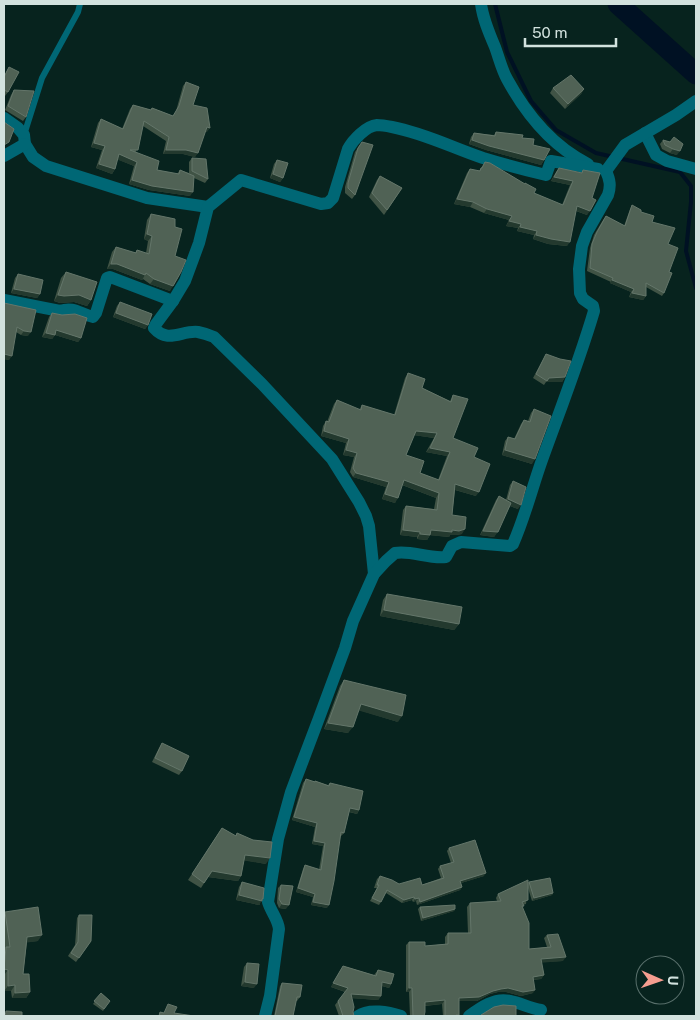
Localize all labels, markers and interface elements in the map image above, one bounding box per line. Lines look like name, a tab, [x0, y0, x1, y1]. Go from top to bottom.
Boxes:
scale bar	[525, 15, 616, 47]
text: 50 m	[532, 24, 567, 41]
north arrow	[635, 955, 685, 1005]
text: U	[665, 975, 681, 986]

